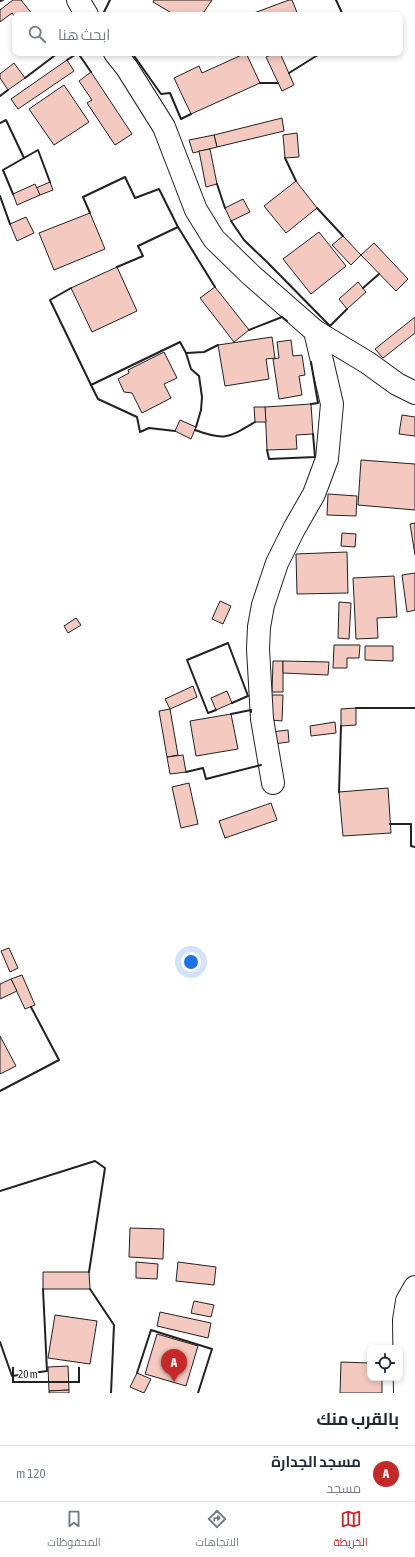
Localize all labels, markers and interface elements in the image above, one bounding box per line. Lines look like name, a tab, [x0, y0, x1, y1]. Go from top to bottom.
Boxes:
search box	[12, 12, 403, 56]
icon: search	[26, 23, 48, 45]
text: ابحث هنا	[58, 26, 110, 43]
your location	[181, 952, 201, 972]
map controls	[367, 1345, 403, 1381]
button: locate	[367, 1345, 403, 1381]
pin: A	[161, 1349, 187, 1382]
scale bar	[12, 1365, 80, 1384]
text: 20 m	[18, 1368, 38, 1380]
text: بالقرب منك	[316, 1409, 399, 1429]
text: مسجد الجدارة	[271, 1453, 361, 1470]
text: 120 m	[16, 1466, 46, 1481]
text: A	[383, 1466, 389, 1481]
text: مسجد	[327, 1481, 361, 1496]
tab: المحفوظات	[47, 1508, 101, 1552]
tab: الاتجاهات	[195, 1508, 239, 1552]
tab: الخريطة	[333, 1508, 368, 1552]

